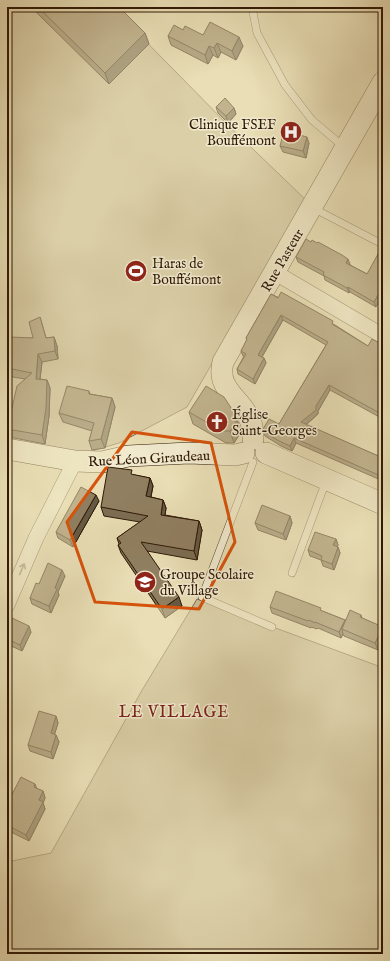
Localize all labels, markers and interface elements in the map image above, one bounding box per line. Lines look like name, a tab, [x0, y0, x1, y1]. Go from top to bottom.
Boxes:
place label: Clinique FSEF Bouffémont	[189, 116, 276, 150]
hospital icon: Clinique FSEF Bouffémont	[278, 119, 304, 145]
street label: Rue Pasteur	[258, 226, 308, 295]
place label: Haras de Bouffémont	[152, 255, 221, 289]
sports icon: Haras de Bouffémont	[123, 258, 149, 284]
place label: Église Saint-Georges	[232, 405, 317, 440]
church icon: Église Saint-Georges	[204, 409, 230, 435]
street label: Rue Léon Giraudeau	[87, 447, 211, 471]
one-way arrow	[19, 564, 27, 576]
place label: Groupe Scolaire du Village	[160, 566, 255, 600]
school or university icon: Groupe Scolaire du Village	[132, 569, 158, 595]
district label: LE VILLAGE	[119, 703, 229, 723]

